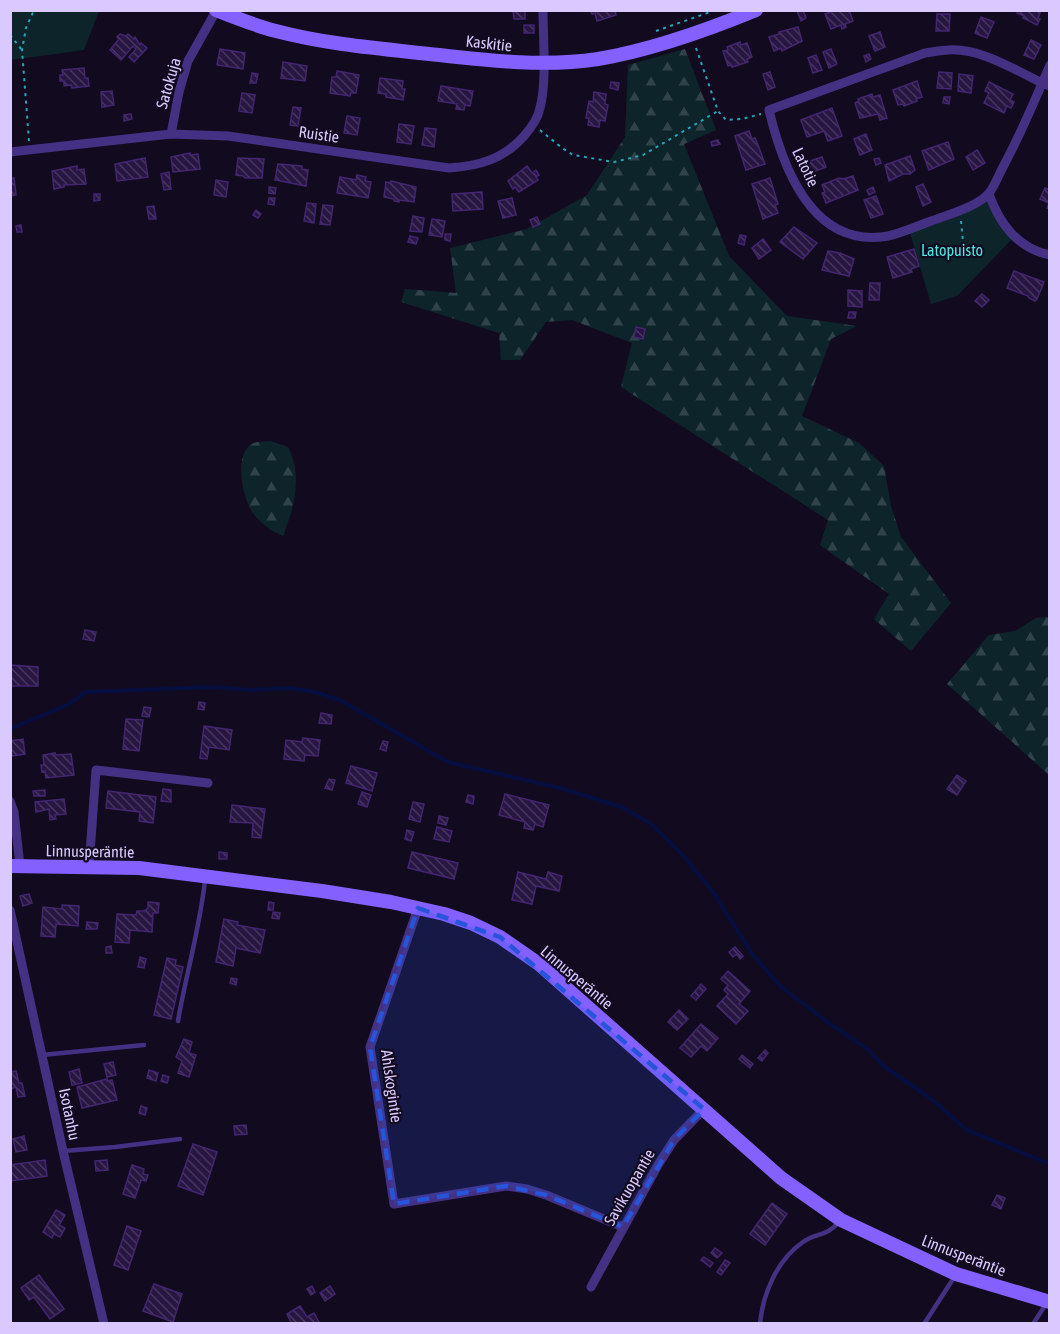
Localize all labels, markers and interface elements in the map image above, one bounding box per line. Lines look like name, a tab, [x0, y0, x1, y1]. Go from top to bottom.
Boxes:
street label: Kaskitie	[465, 32, 513, 54]
street label: Satokuja	[152, 56, 185, 111]
street label: Ruistie	[298, 122, 340, 146]
street label: Latotie	[789, 145, 823, 189]
park label: Latopuisto	[921, 241, 983, 260]
street label: Linnusperäntie	[45, 841, 135, 862]
street label: Linnusperäntie	[537, 942, 617, 1013]
street label: Ahlskogintie	[377, 1048, 406, 1124]
street label: Isotanhu	[56, 1086, 84, 1142]
street label: Savikuopantie	[600, 1146, 659, 1229]
street label: Linnusperäntie	[919, 1231, 1009, 1280]

